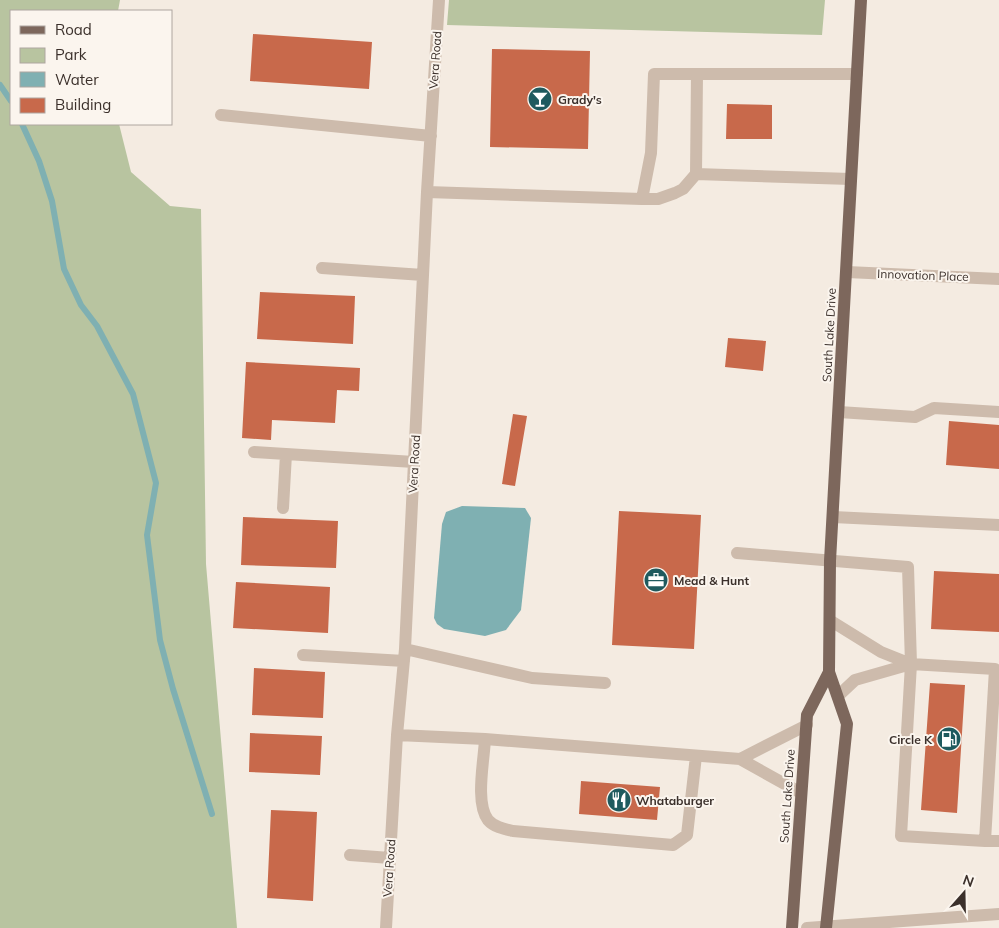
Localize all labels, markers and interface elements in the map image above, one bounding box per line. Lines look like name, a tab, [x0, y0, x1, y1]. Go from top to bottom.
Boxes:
legend	[10, 10, 172, 125]
text: Road	[55, 20, 92, 39]
street label: Vera Road	[425, 30, 445, 90]
text: Park	[55, 45, 87, 64]
text: Water	[55, 70, 99, 89]
bar icon: Grady's	[527, 86, 553, 112]
place label: Grady's	[558, 92, 602, 107]
text: Building	[55, 95, 111, 114]
street label: Innovation Place	[877, 266, 969, 284]
street label: South Lake Drive	[819, 288, 839, 382]
street label: Vera Road	[405, 435, 423, 493]
office icon: Mead & Hunt	[643, 567, 669, 593]
place label: Mead & Hunt	[674, 573, 749, 588]
fuel station icon: Circle K	[936, 726, 962, 752]
place label: Circle K	[889, 732, 933, 747]
street label: South Lake Drive	[776, 749, 798, 843]
restaurant icon: Whataburger	[606, 787, 632, 813]
place label: Whataburger	[636, 793, 714, 808]
street label: Vera Road	[379, 838, 399, 898]
north arrow	[939, 868, 989, 918]
text: N	[960, 871, 976, 891]

